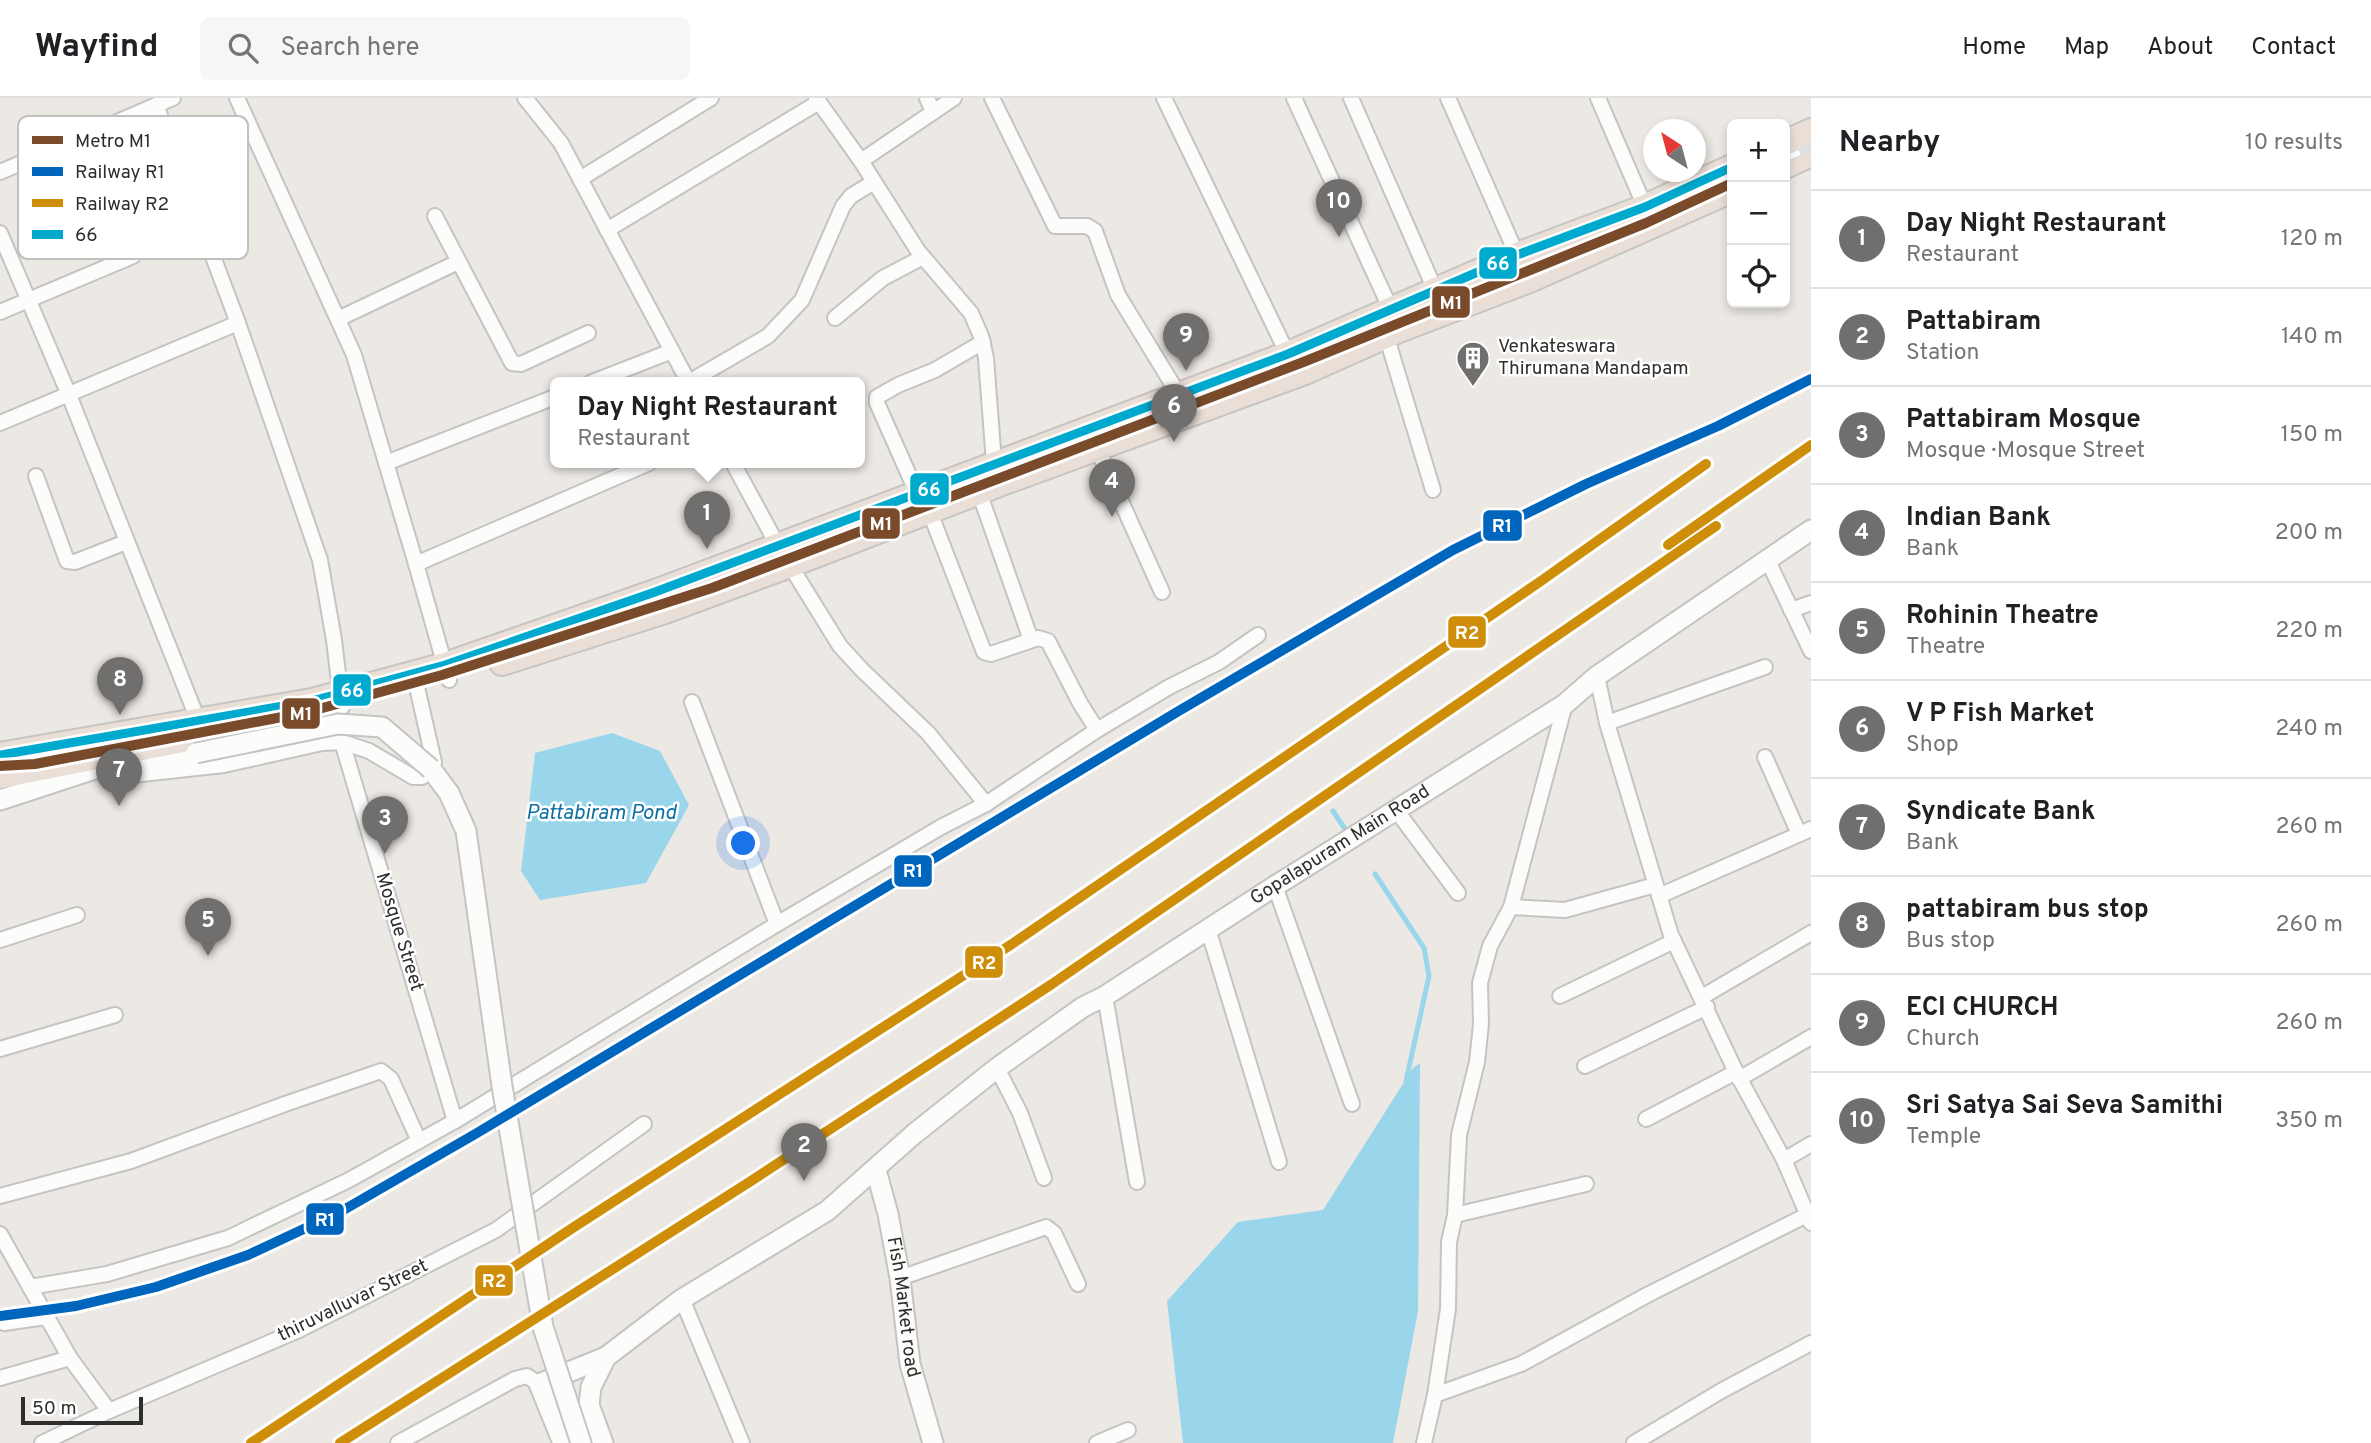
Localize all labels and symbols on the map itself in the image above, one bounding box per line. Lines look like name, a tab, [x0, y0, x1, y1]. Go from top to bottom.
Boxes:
legend	[18, 116, 248, 259]
north arrow	[1643, 119, 1706, 182]
text: Metro M1	[75, 130, 151, 154]
text: Railway R1	[75, 161, 165, 185]
pin: 10	[1316, 179, 1362, 237]
text: Railway R2	[75, 193, 169, 217]
text: 66	[75, 224, 98, 248]
line badge: 66	[1478, 246, 1518, 280]
text: 66	[1486, 253, 1510, 277]
line badge: M1	[1431, 285, 1471, 319]
text: M1	[1440, 292, 1462, 316]
pin: 9	[1163, 313, 1209, 371]
place label: Venkateswara Thirumana Mandapam	[1498, 335, 1689, 381]
building icon: Venkateswara Thirumana Mandapam	[1454, 339, 1492, 388]
pin: 6	[1151, 384, 1197, 442]
pin: 4	[1089, 459, 1135, 517]
line badge: 66	[909, 472, 950, 506]
text: 66	[917, 479, 941, 503]
pin: 1	[684, 491, 730, 549]
line badge: M1	[861, 507, 901, 540]
line badge: R1	[1482, 509, 1523, 542]
text: M1	[870, 513, 892, 537]
text: R1	[1492, 515, 1512, 539]
line badge: R2	[1447, 615, 1487, 649]
text: R2	[1455, 622, 1479, 646]
pin: 8	[97, 657, 143, 715]
line badge: 66	[332, 673, 372, 707]
text: 66	[340, 680, 364, 704]
line badge: M1	[281, 697, 321, 730]
text: M1	[290, 703, 312, 727]
pin: 7	[96, 748, 142, 806]
street label: Gopalapuram Main Road	[1246, 780, 1435, 911]
pin: 3	[362, 796, 408, 854]
water label: Pattabiram Pond	[526, 800, 678, 827]
your location	[726, 826, 760, 860]
line badge: R1	[893, 854, 933, 888]
text: R1	[903, 860, 923, 884]
street label: Mosque Street	[370, 870, 428, 994]
pin: 5	[185, 898, 231, 956]
line badge: R2	[964, 945, 1004, 979]
text: R2	[972, 952, 996, 976]
pin: 2	[781, 1123, 827, 1181]
line badge: R1	[305, 1202, 345, 1236]
text: R1	[315, 1209, 335, 1233]
street label: Fish Market road	[881, 1235, 925, 1380]
street label: thiruvalluvar Street	[274, 1254, 432, 1348]
line badge: R2	[474, 1264, 514, 1297]
text: R2	[482, 1270, 506, 1294]
scale bar	[21, 1394, 144, 1426]

